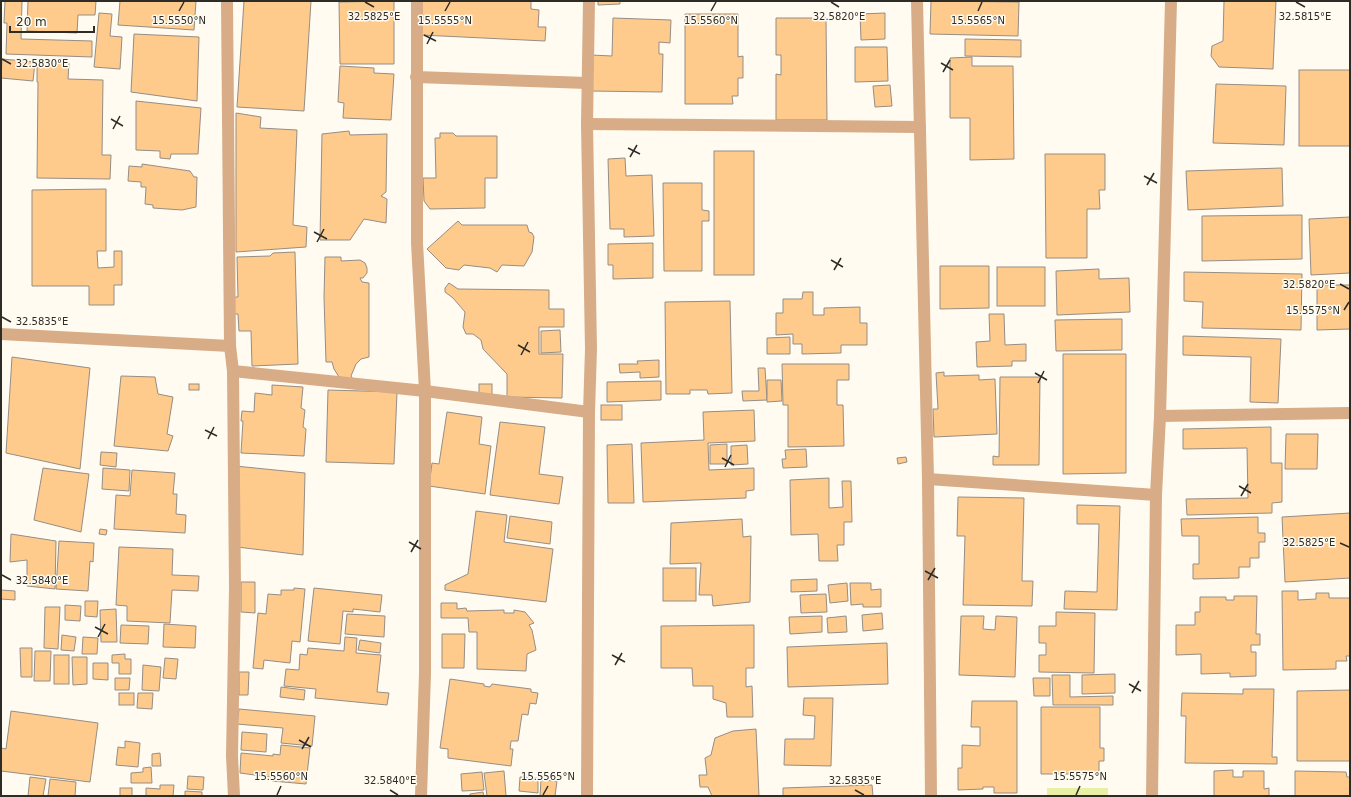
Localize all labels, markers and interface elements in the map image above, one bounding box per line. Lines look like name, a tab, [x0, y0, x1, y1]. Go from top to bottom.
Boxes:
scale bar	[10, 8, 94, 34]
text: 32.5825°E	[348, 11, 400, 22]
text: 32.5820°E	[813, 11, 865, 22]
text: 32.5815°E	[1279, 11, 1331, 22]
text: 20 m	[16, 15, 47, 29]
text: 15.5550°N	[152, 15, 206, 26]
text: 15.5555°N	[418, 15, 472, 26]
text: 15.5560°N	[684, 15, 738, 26]
text: 15.5565°N	[951, 15, 1005, 26]
text: 32.5830°E	[16, 58, 68, 69]
text: 32.5820°E	[1283, 279, 1335, 290]
text: 15.5575°N	[1286, 305, 1340, 316]
text: 32.5835°E	[16, 316, 68, 327]
text: 32.5825°E	[1283, 537, 1335, 548]
text: 32.5840°E	[16, 575, 68, 586]
text: 15.5560°N	[254, 771, 308, 782]
text: 15.5565°N	[521, 771, 575, 782]
text: 15.5575°N	[1053, 771, 1107, 782]
text: 32.5840°E	[364, 775, 416, 786]
text: 32.5835°E	[829, 775, 881, 786]

